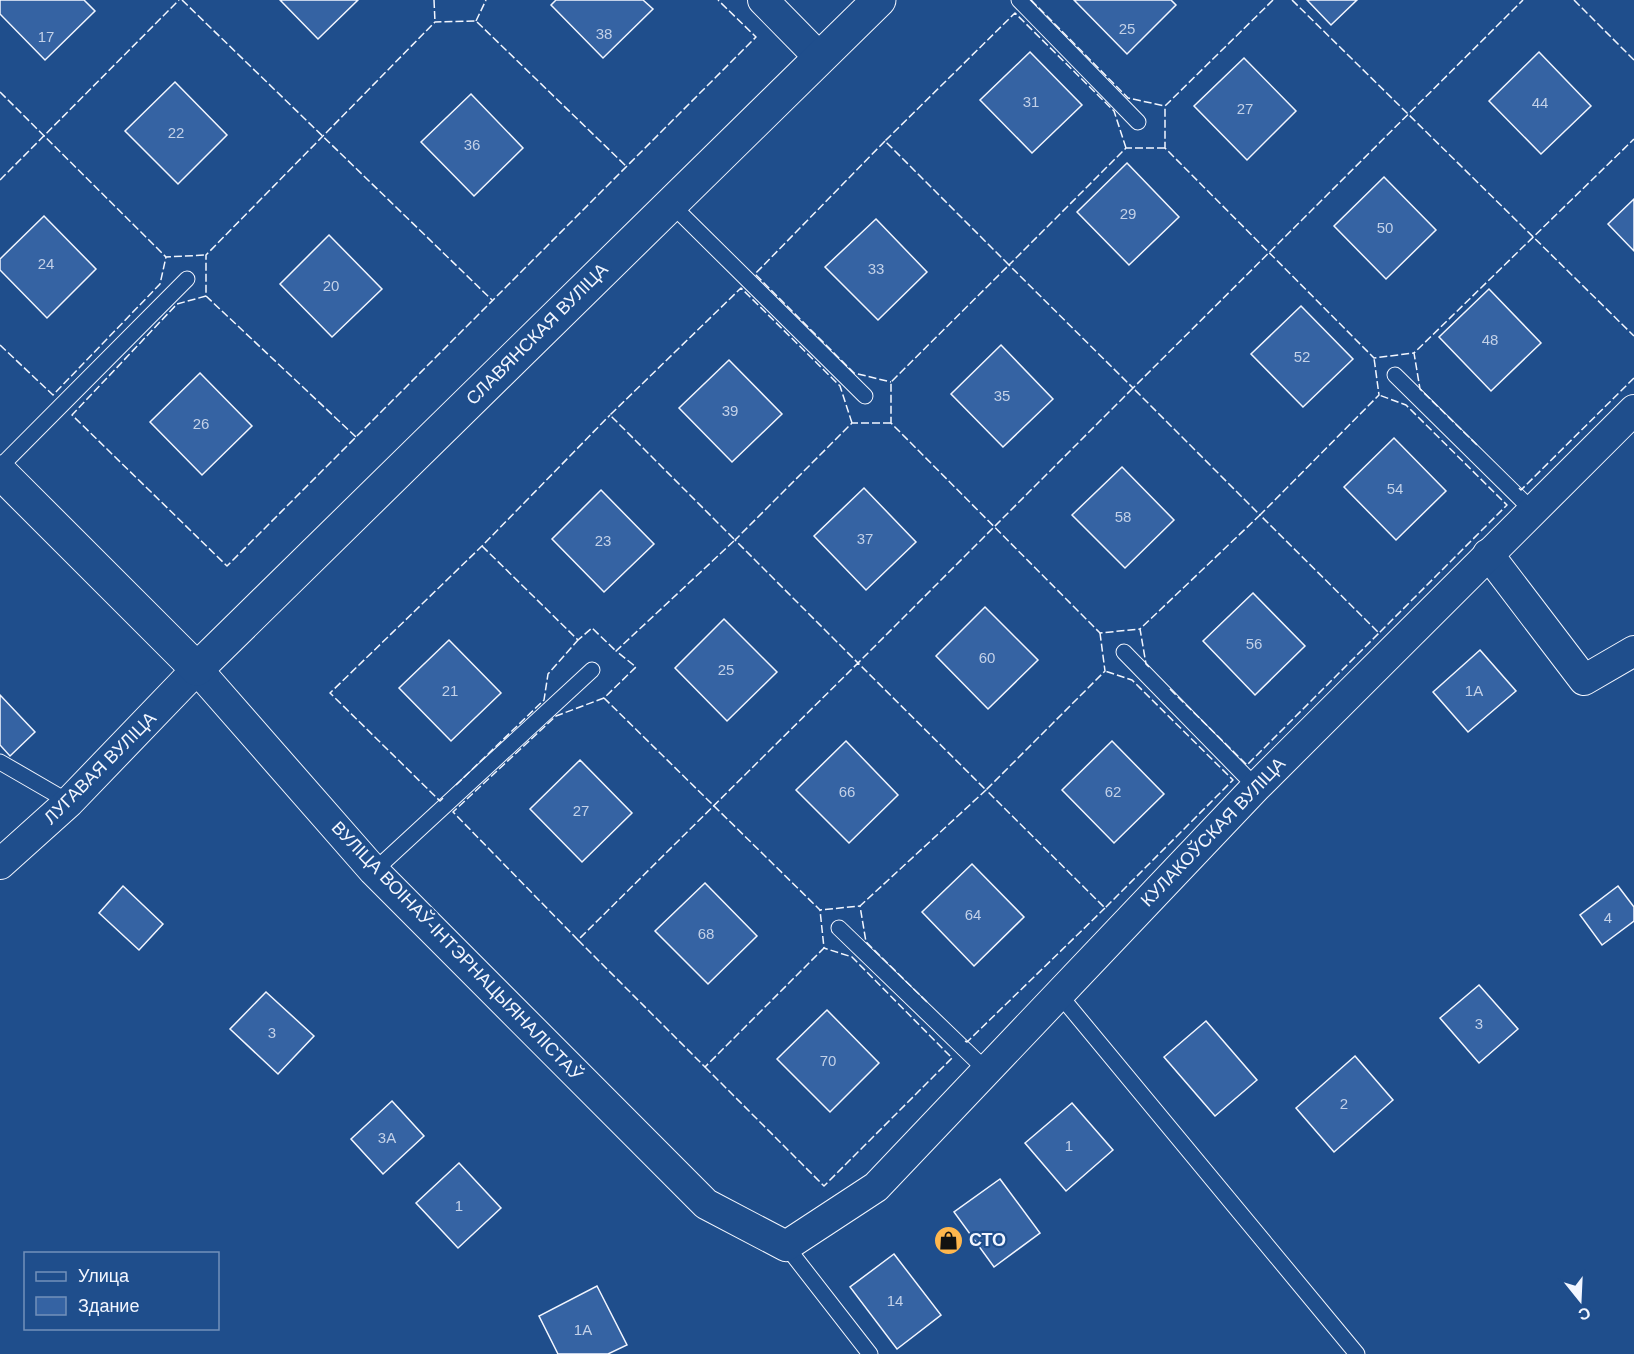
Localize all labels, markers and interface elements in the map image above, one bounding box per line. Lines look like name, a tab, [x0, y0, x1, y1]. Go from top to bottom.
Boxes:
house number: 25	[1119, 20, 1135, 37]
house number: 38	[596, 25, 612, 42]
house number: 17	[38, 28, 54, 45]
house number: 31	[1023, 93, 1039, 110]
house number: 44	[1532, 94, 1548, 111]
house number: 27	[1237, 100, 1253, 117]
house number: 22	[168, 124, 184, 141]
house number: 36	[464, 136, 480, 153]
house number: 29	[1120, 205, 1136, 222]
house number: 50	[1377, 219, 1393, 236]
house number: 24	[38, 255, 54, 272]
street label: СЛАВЯНСКАЯ ВУЛІЦА	[462, 259, 612, 409]
house number: 33	[868, 260, 884, 277]
house number: 20	[323, 277, 339, 294]
house number: 48	[1482, 331, 1498, 348]
house number: 52	[1294, 348, 1310, 365]
house number: 35	[994, 387, 1010, 404]
house number: 39	[722, 402, 738, 419]
house number: 26	[193, 415, 209, 432]
house number: 54	[1387, 480, 1403, 497]
house number: 58	[1115, 508, 1131, 525]
house number: 37	[857, 530, 873, 547]
house number: 23	[595, 532, 611, 549]
house number: 56	[1246, 635, 1262, 652]
house number: 60	[979, 649, 995, 666]
house number: 25	[718, 661, 734, 678]
house number: 21	[442, 682, 458, 699]
house number: 1А	[1465, 682, 1483, 699]
street label: ЛУГАВАЯ ВУЛІЦА	[40, 708, 160, 828]
street label: КУЛАКОЎСКАЯ ВУЛІЦА	[1136, 753, 1289, 910]
house number: 66	[839, 783, 855, 800]
house number: 62	[1105, 783, 1121, 800]
house number: 27	[573, 802, 589, 819]
street label: ВУЛІЦА ВОІНАЎ-ІНТЭРНАЦЫЯНАЛІСТАЎ	[328, 817, 588, 1085]
house number: 64	[965, 906, 981, 923]
house number: 4	[1604, 909, 1612, 926]
house number: 68	[698, 925, 714, 942]
house number: 3	[1475, 1015, 1483, 1032]
house number: 3	[268, 1024, 276, 1041]
house number: 70	[820, 1052, 836, 1069]
house number: 2	[1340, 1095, 1348, 1112]
house number: 3А	[378, 1129, 396, 1146]
house number: 1	[1065, 1137, 1073, 1154]
house number: 1	[455, 1197, 463, 1214]
shop icon: СТО	[932, 1224, 964, 1256]
place label: СТО	[969, 1230, 1006, 1250]
legend	[24, 1252, 219, 1330]
text: Улица	[78, 1266, 130, 1286]
north arrow	[1550, 1270, 1610, 1330]
house number: 14	[887, 1292, 903, 1309]
text: Здание	[78, 1296, 139, 1316]
text: С	[1576, 1304, 1593, 1324]
house number: 1А	[574, 1321, 592, 1338]

